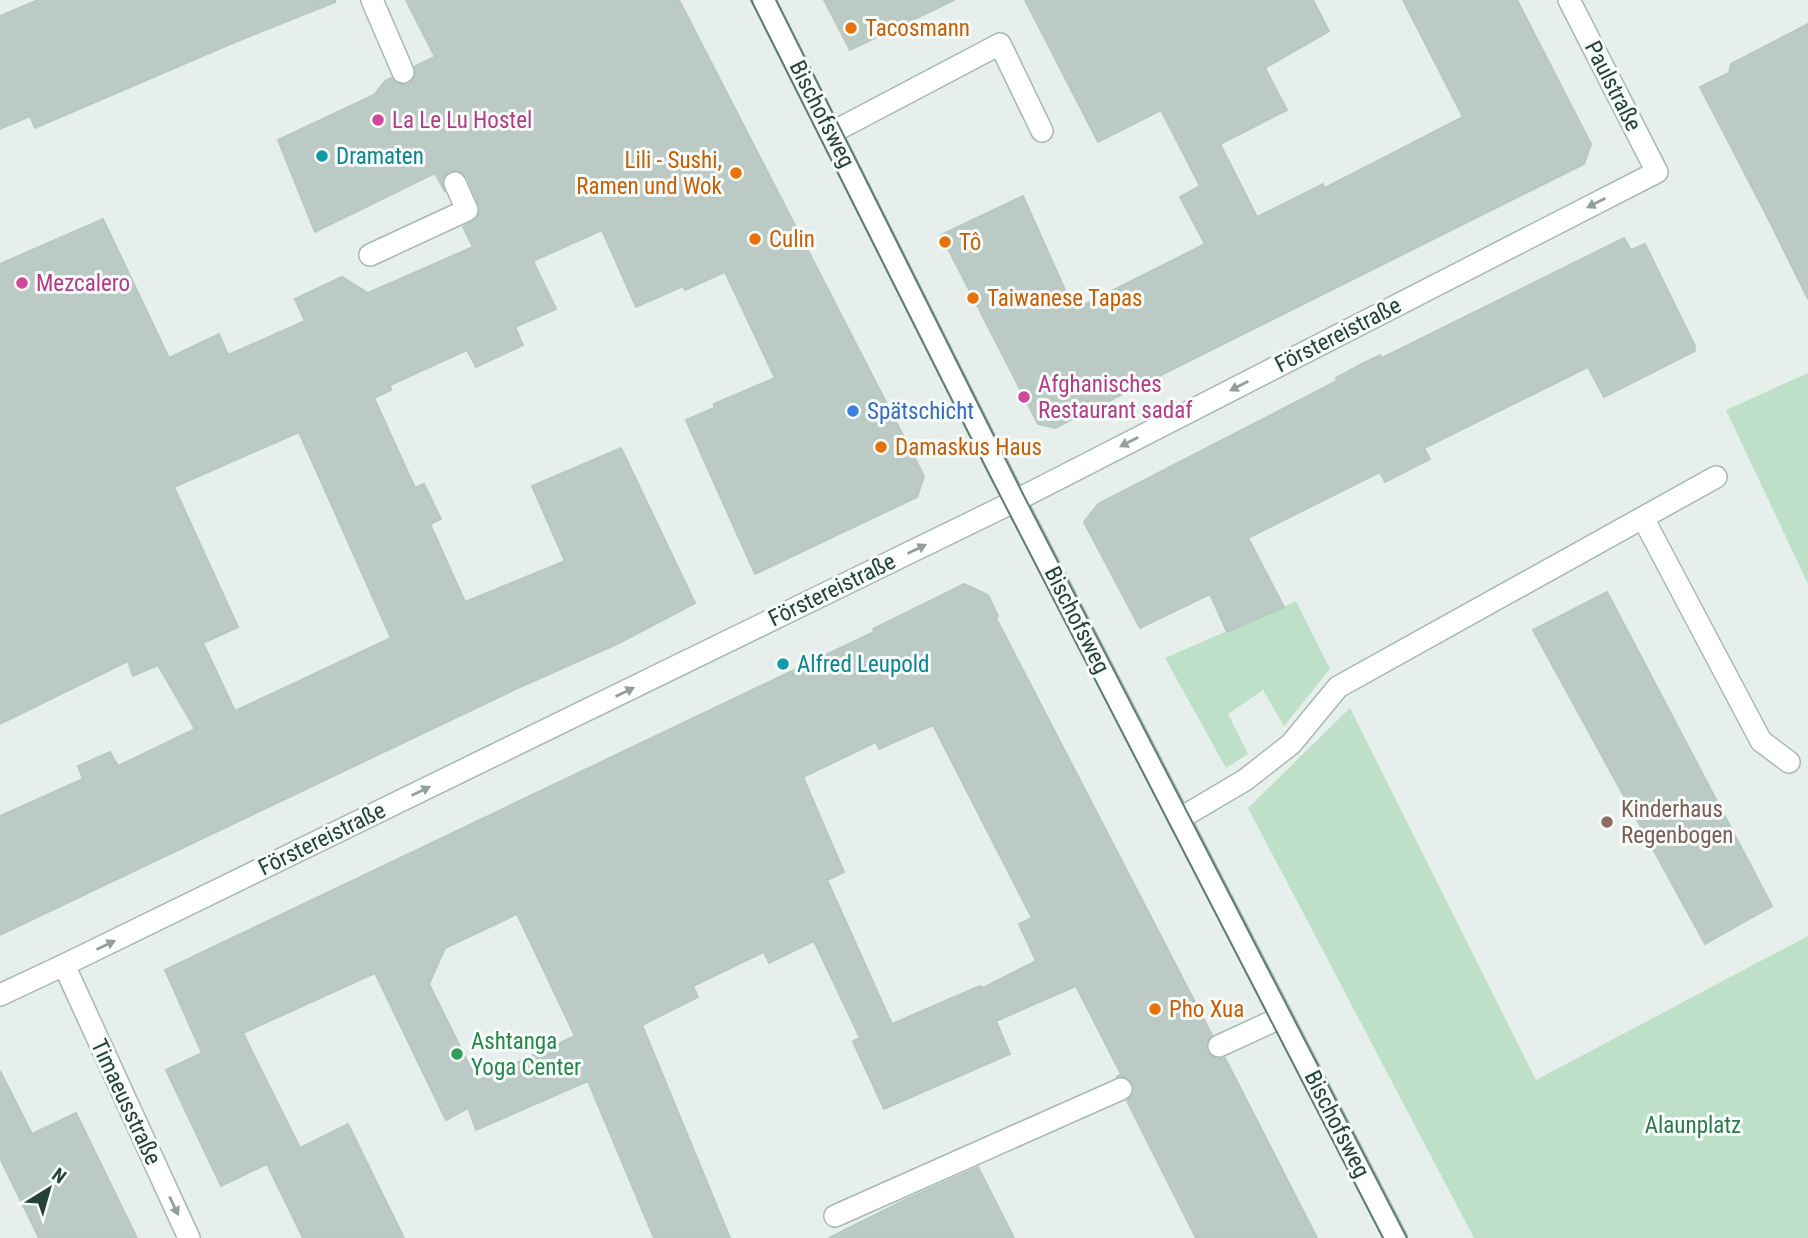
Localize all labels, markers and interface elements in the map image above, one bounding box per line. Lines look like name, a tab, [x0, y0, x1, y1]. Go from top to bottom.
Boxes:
place label: Tacosmann	[865, 15, 970, 42]
marker: Tacosmann	[843, 20, 859, 36]
street label: Paulstraße	[1579, 36, 1647, 136]
street label: Bischofsweg	[784, 56, 860, 172]
place label: La Le Lu Hostel	[392, 107, 532, 134]
marker: La Le Lu Hostel	[370, 112, 386, 128]
place label: Dramaten	[336, 143, 424, 170]
place label: Lili - Sushi, Ramen und Wok	[576, 147, 723, 200]
marker: Dramaten	[314, 148, 330, 164]
marker: Lili - Sushi, Ramen und Wok	[728, 165, 744, 181]
one-way arrow	[1586, 197, 1606, 208]
place label: Culin	[769, 226, 815, 253]
place label: Tô	[959, 229, 981, 256]
marker: Culin	[747, 231, 763, 247]
marker: Tô	[937, 234, 953, 250]
place label: Mezcalero	[36, 270, 130, 297]
marker: Mezcalero	[14, 275, 30, 291]
place label: Taiwanese Tapas	[987, 285, 1143, 312]
marker: Taiwanese Tapas	[965, 290, 981, 306]
street label: Förstereistraße	[1270, 292, 1406, 378]
place label: Afghanisches Restaurant sadaf	[1038, 371, 1193, 424]
one-way arrow	[1229, 379, 1249, 391]
marker: Afghanisches Restaurant sadaf	[1016, 389, 1032, 405]
place label: Spätschicht	[867, 398, 974, 425]
marker: Spätschicht	[845, 403, 861, 419]
place label: Damaskus Haus	[895, 434, 1042, 461]
one-way arrow	[1119, 437, 1139, 448]
marker: Damaskus Haus	[873, 439, 889, 455]
one-way arrow	[907, 543, 927, 554]
street label: Förstereistraße	[764, 548, 900, 632]
street label: Bischofsweg	[1039, 562, 1115, 678]
place label: Alfred Leupold	[797, 651, 930, 678]
marker: Alfred Leupold	[775, 656, 791, 672]
one-way arrow	[615, 686, 635, 697]
one-way arrow	[410, 786, 431, 797]
place label: Kinderhaus Regenbogen	[1621, 796, 1733, 849]
street label: Förstereistraße	[254, 797, 390, 881]
marker: Kinderhaus Regenbogen	[1599, 814, 1615, 830]
one-way arrow	[96, 939, 116, 950]
place label: Pho Xua	[1169, 996, 1244, 1023]
marker: Pho Xua	[1147, 1001, 1163, 1017]
place label: Ashtanga Yoga Center	[471, 1028, 581, 1081]
street label: Timaeusstraße	[85, 1035, 167, 1169]
marker: Ashtanga Yoga Center	[449, 1046, 465, 1062]
street label: Bischofsweg	[1299, 1066, 1375, 1182]
park label: Alaunplatz	[1645, 1112, 1741, 1139]
north arrow	[14, 1154, 84, 1224]
text: N	[47, 1163, 70, 1189]
one-way arrow	[168, 1196, 180, 1216]

